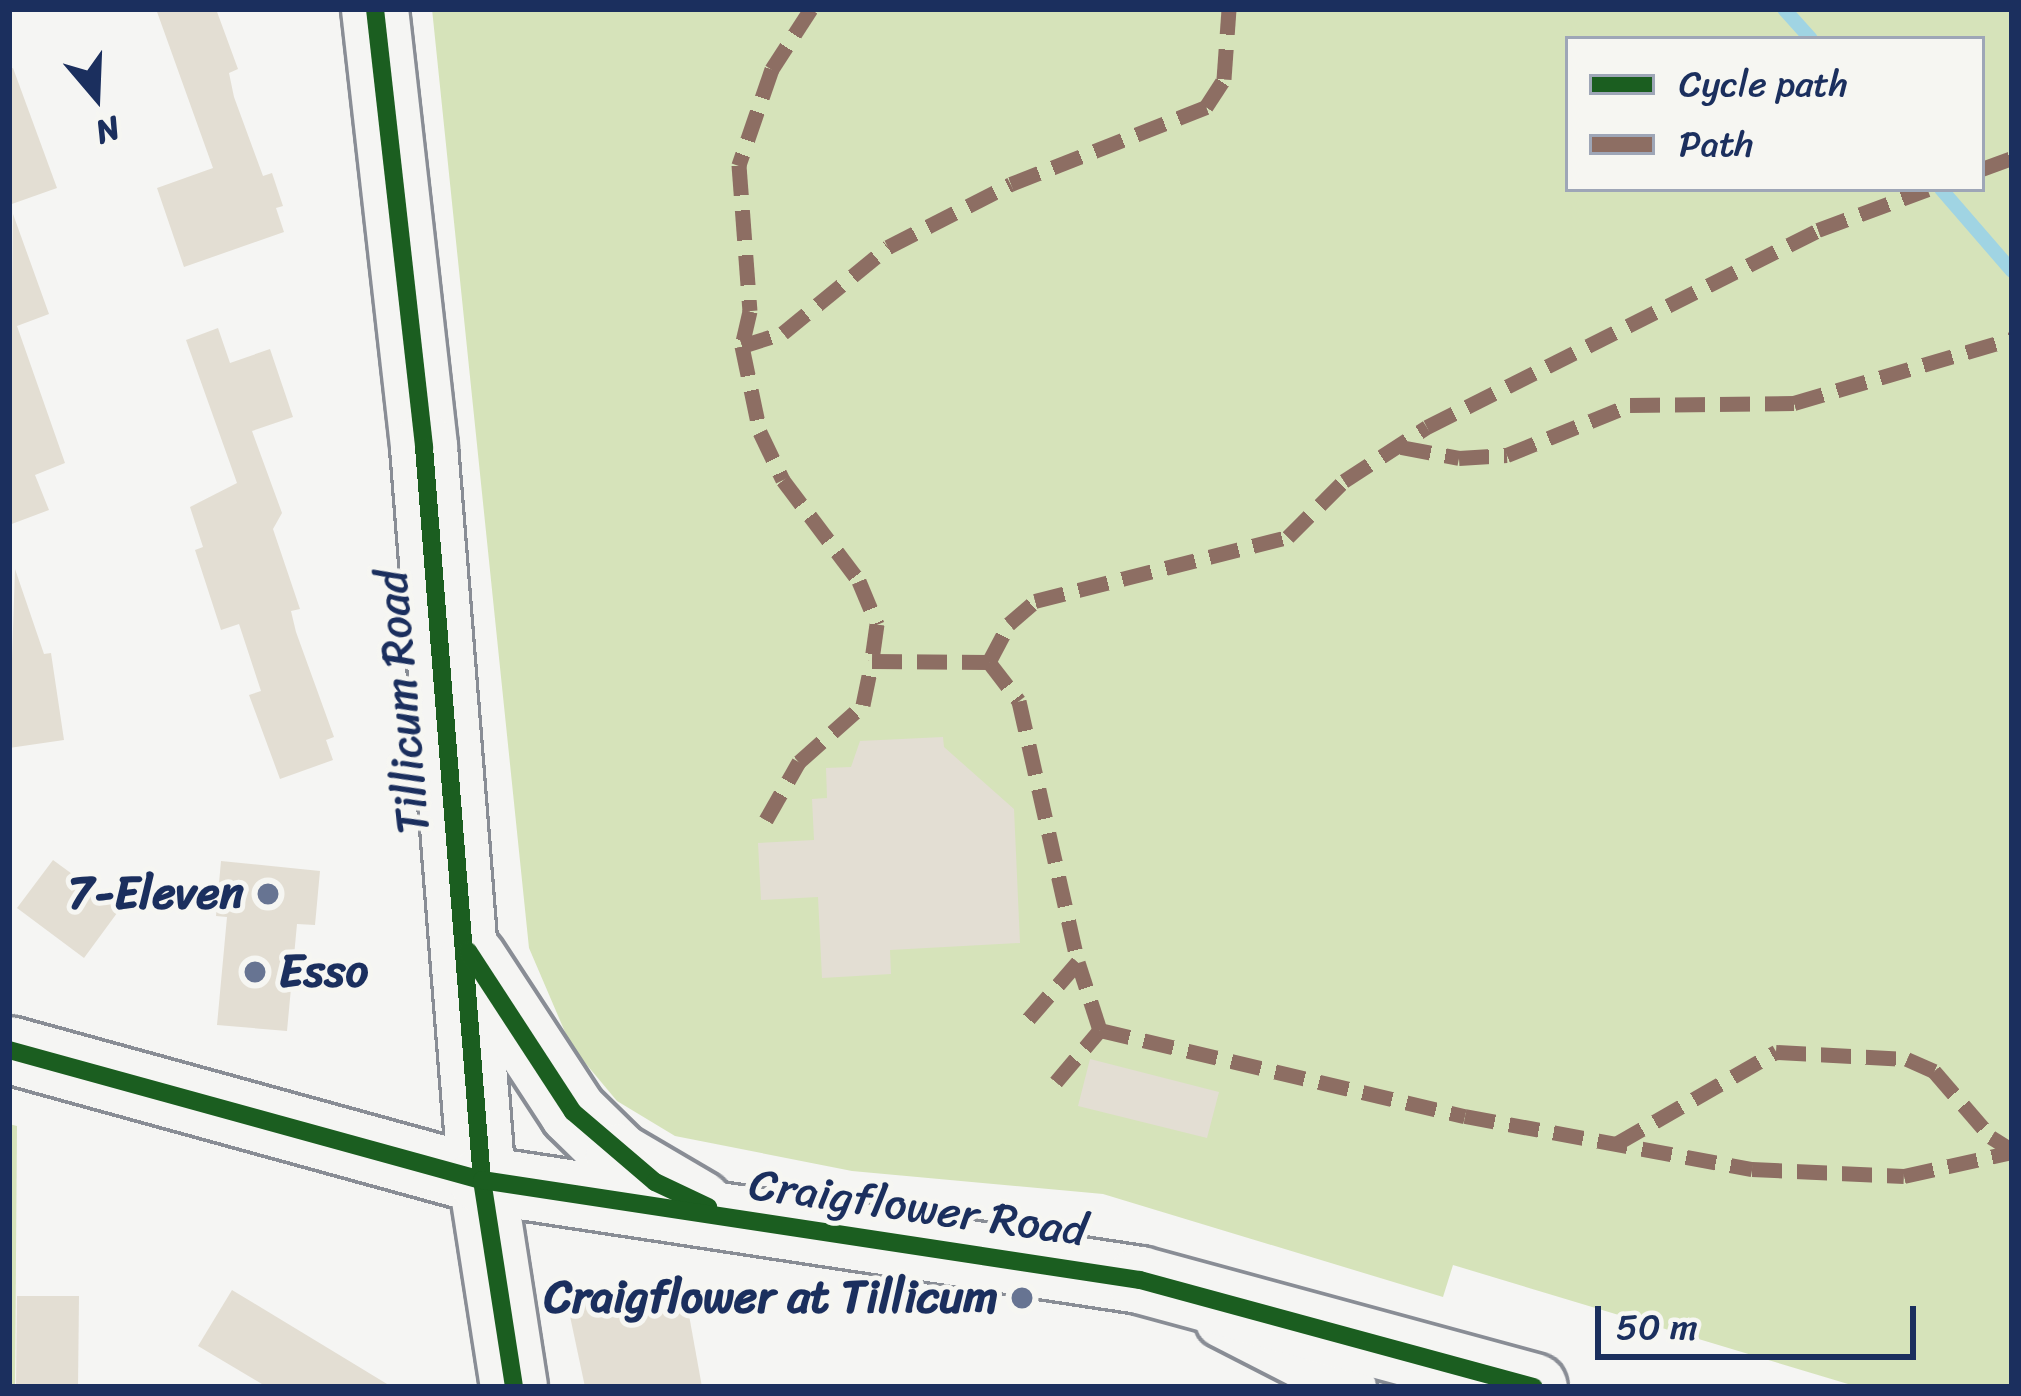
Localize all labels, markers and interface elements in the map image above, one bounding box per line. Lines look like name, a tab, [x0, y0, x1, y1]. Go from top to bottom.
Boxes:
north arrow	[36, 36, 156, 156]
legend	[1565, 36, 1985, 192]
text: Cycle path	[1679, 52, 1848, 116]
text: N	[87, 99, 128, 161]
text: Path	[1679, 112, 1754, 176]
street label: Tillicum Road	[365, 568, 441, 836]
place label: 7-Eleven	[68, 867, 244, 921]
marker: 7-Eleven	[255, 881, 281, 907]
place label: Esso	[279, 945, 368, 999]
marker: Esso	[242, 959, 268, 985]
street label: Craigflower Road	[746, 1158, 1090, 1258]
place label: Craigflower at Tillicum	[544, 1271, 998, 1325]
scale bar	[1601, 1282, 1922, 1356]
marker: Craigflower at Tillicum	[1009, 1285, 1035, 1311]
text: 50 m	[1616, 1295, 1698, 1359]

